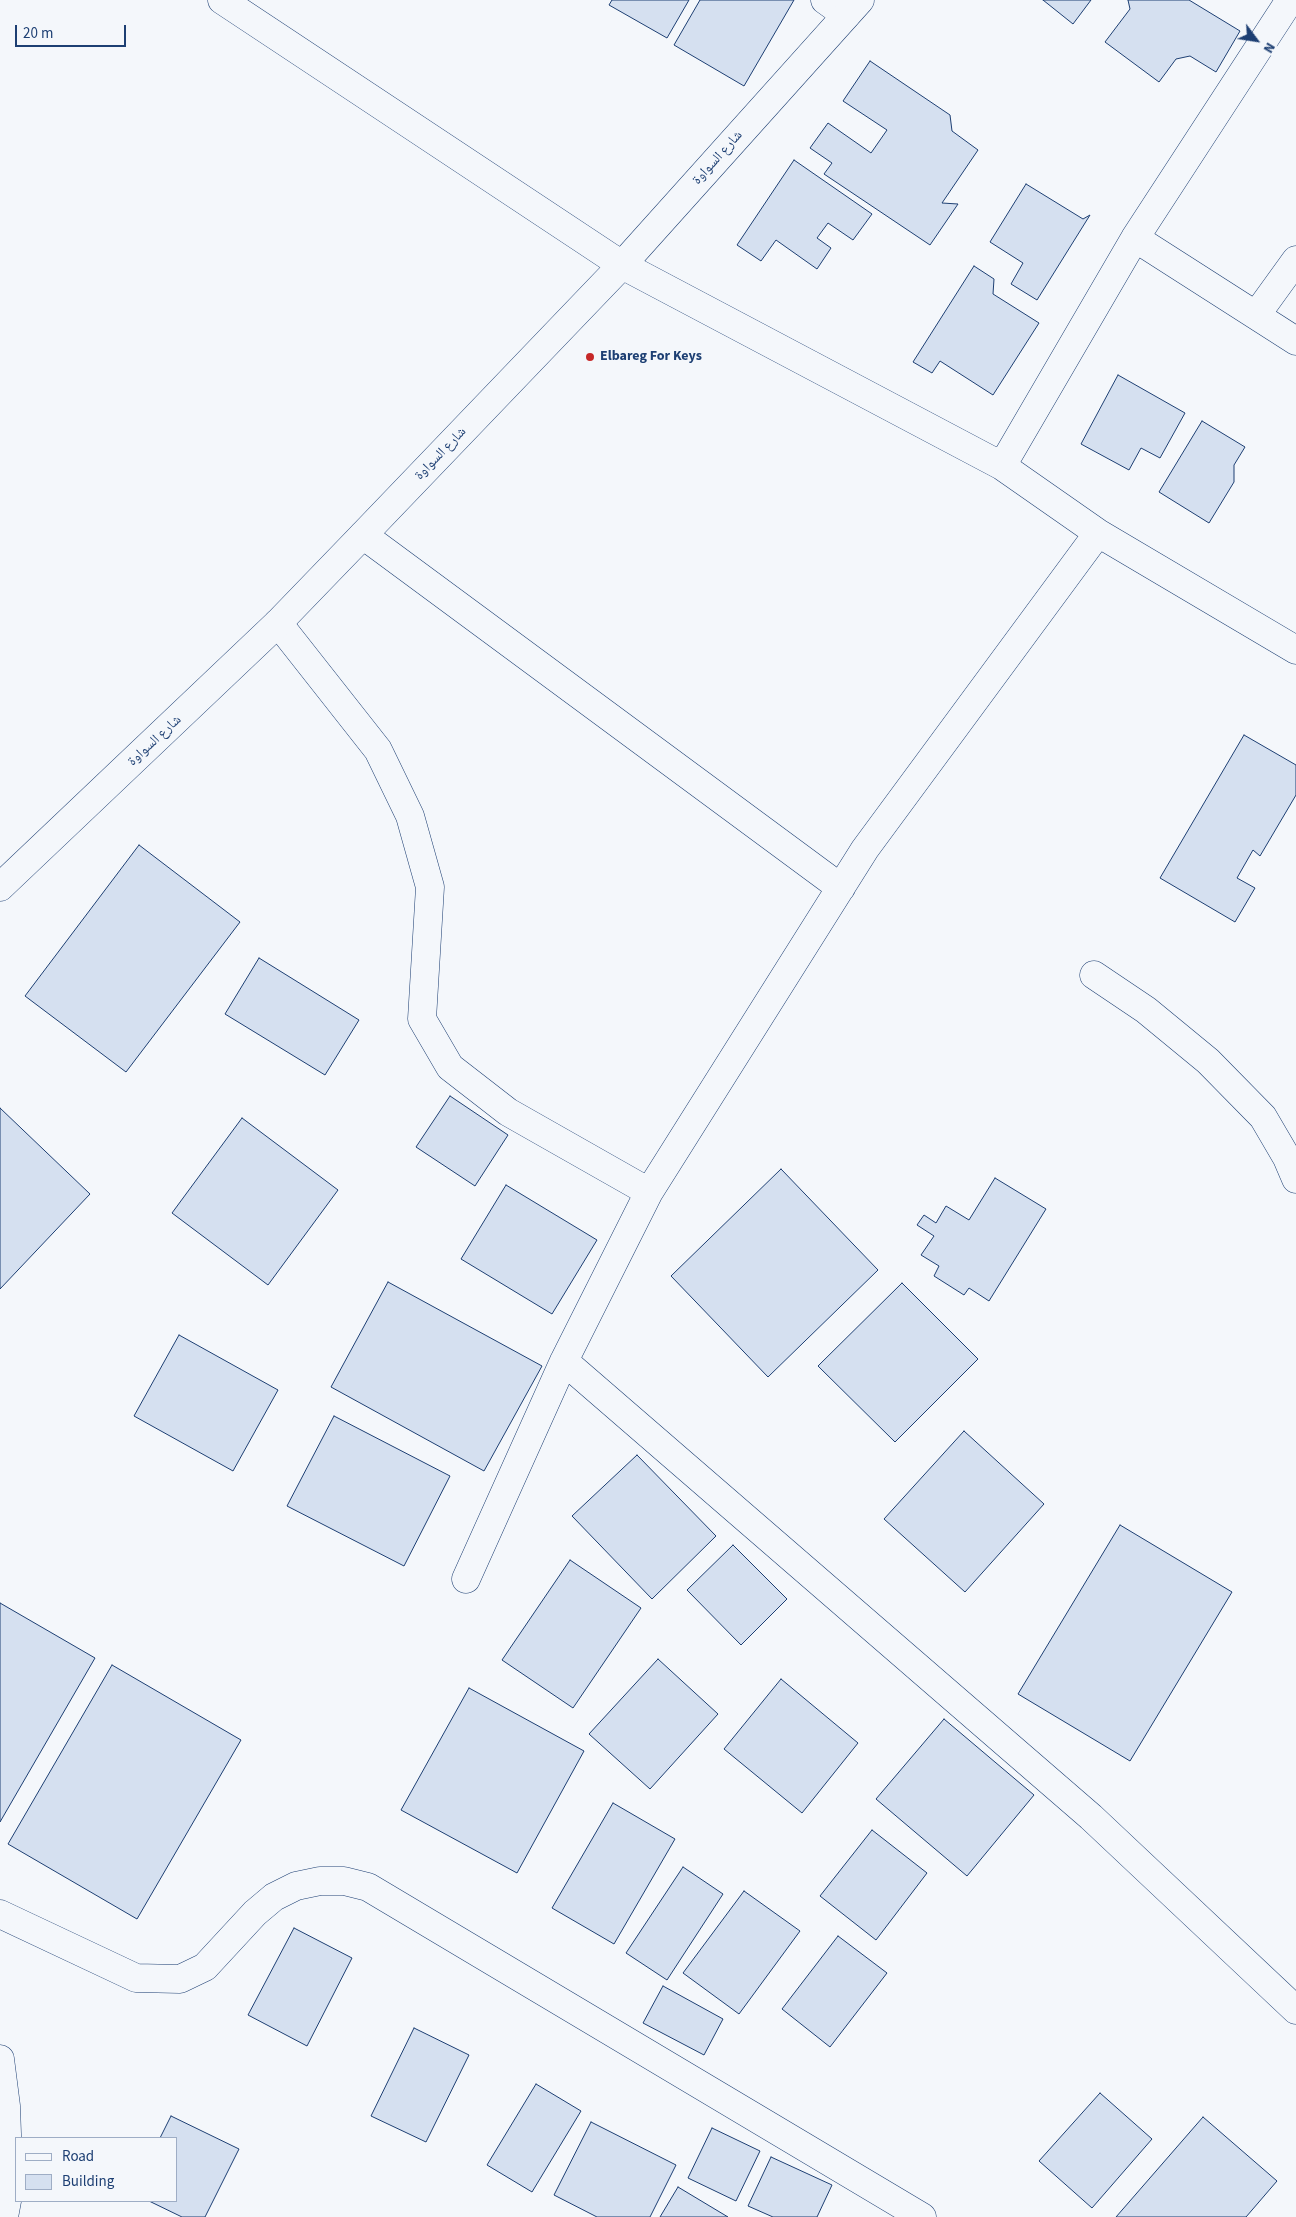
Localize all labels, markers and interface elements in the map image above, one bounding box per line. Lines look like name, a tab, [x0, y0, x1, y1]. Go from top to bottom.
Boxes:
scale bar	[18, 15, 129, 47]
north arrow	[1231, 15, 1281, 65]
text: 20 m	[23, 23, 53, 44]
text: N	[1258, 39, 1280, 57]
street label: شارع السواوة	[689, 127, 747, 189]
place label: Elbareg For Keys	[600, 349, 702, 365]
marker: Elbareg For Keys	[584, 351, 596, 363]
street label: شارع السواوة	[412, 424, 470, 484]
street label: شارع السواوة	[125, 712, 185, 770]
legend	[15, 2137, 178, 2202]
text: Road	[62, 2146, 94, 2167]
text: Building	[62, 2171, 114, 2192]

